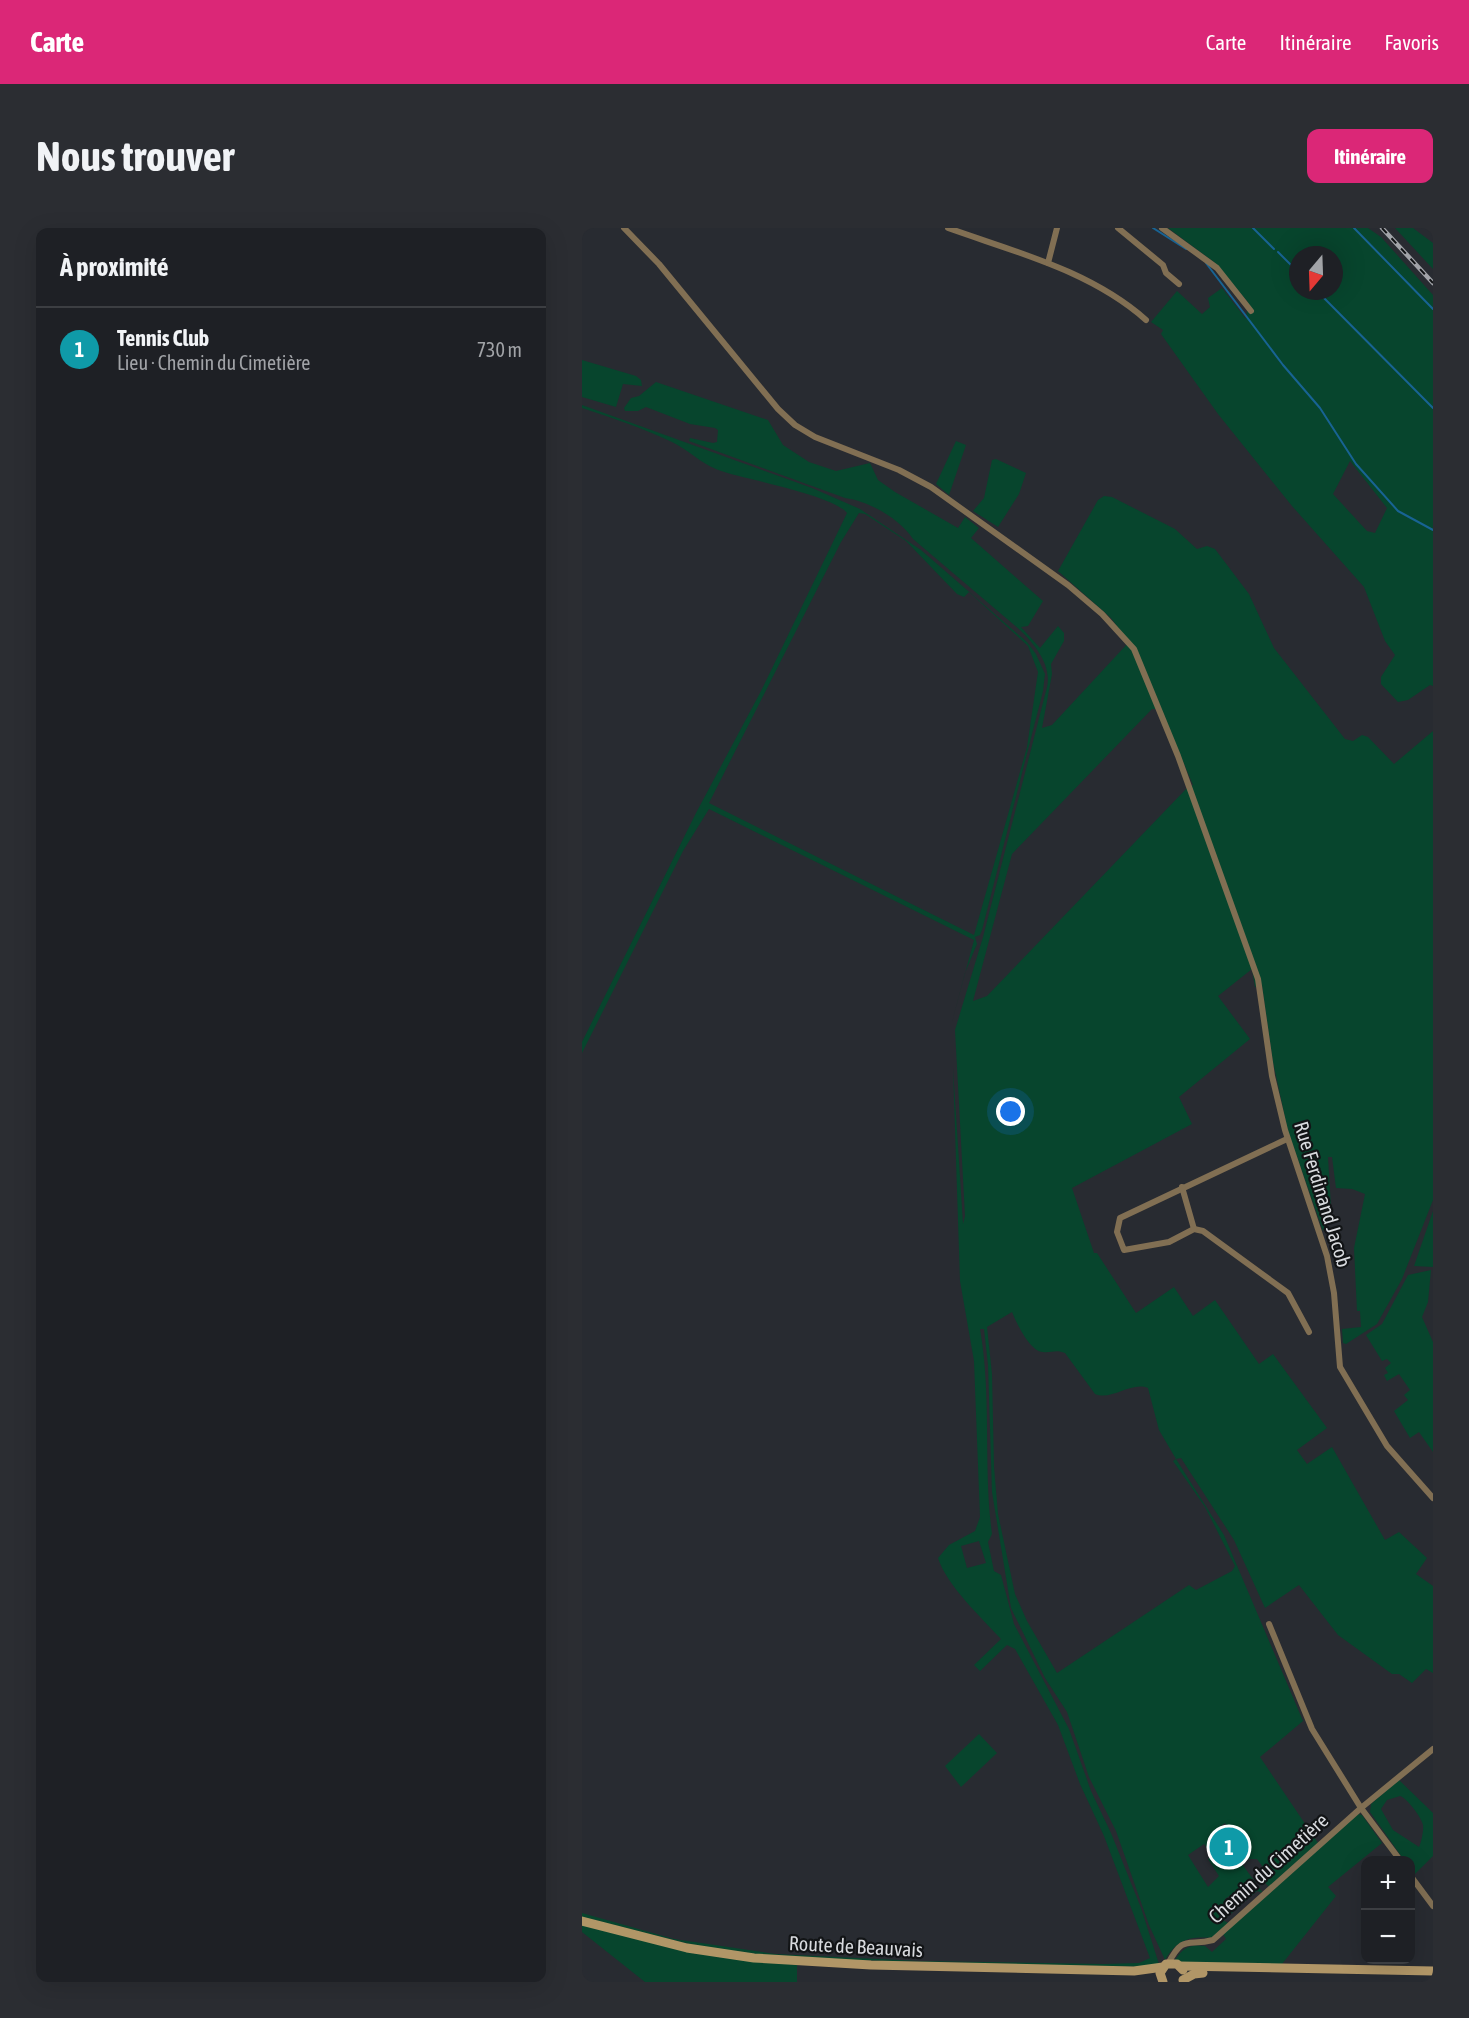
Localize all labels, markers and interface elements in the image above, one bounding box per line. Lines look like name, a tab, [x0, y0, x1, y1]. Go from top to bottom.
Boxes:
text: Carte	[30, 26, 84, 58]
text: Carte	[1206, 30, 1246, 54]
text: Itinéraire	[1279, 30, 1351, 54]
text: Favoris	[1384, 30, 1439, 54]
button: Itinéraire	[1307, 129, 1433, 183]
text: Nous trouver	[36, 132, 234, 180]
north arrow	[1289, 246, 1343, 300]
text: À proximité	[60, 252, 168, 282]
text: Tennis Club	[117, 325, 209, 351]
text: 1	[75, 338, 84, 361]
text: 730 m	[477, 338, 522, 361]
text: Lieu · Chemin du Cimetière	[117, 351, 310, 374]
your location	[996, 1097, 1025, 1126]
street label: Rue Ferdinand Jacob	[1290, 1118, 1356, 1270]
street label: Chemin du Cimetière	[1204, 1808, 1332, 1928]
pin: 1	[1210, 1824, 1248, 1870]
map controls	[1361, 1856, 1415, 1964]
button: +	[1361, 1856, 1415, 1910]
button: −	[1361, 1910, 1415, 1964]
street label: Route de Beauvais	[788, 1931, 924, 1961]

